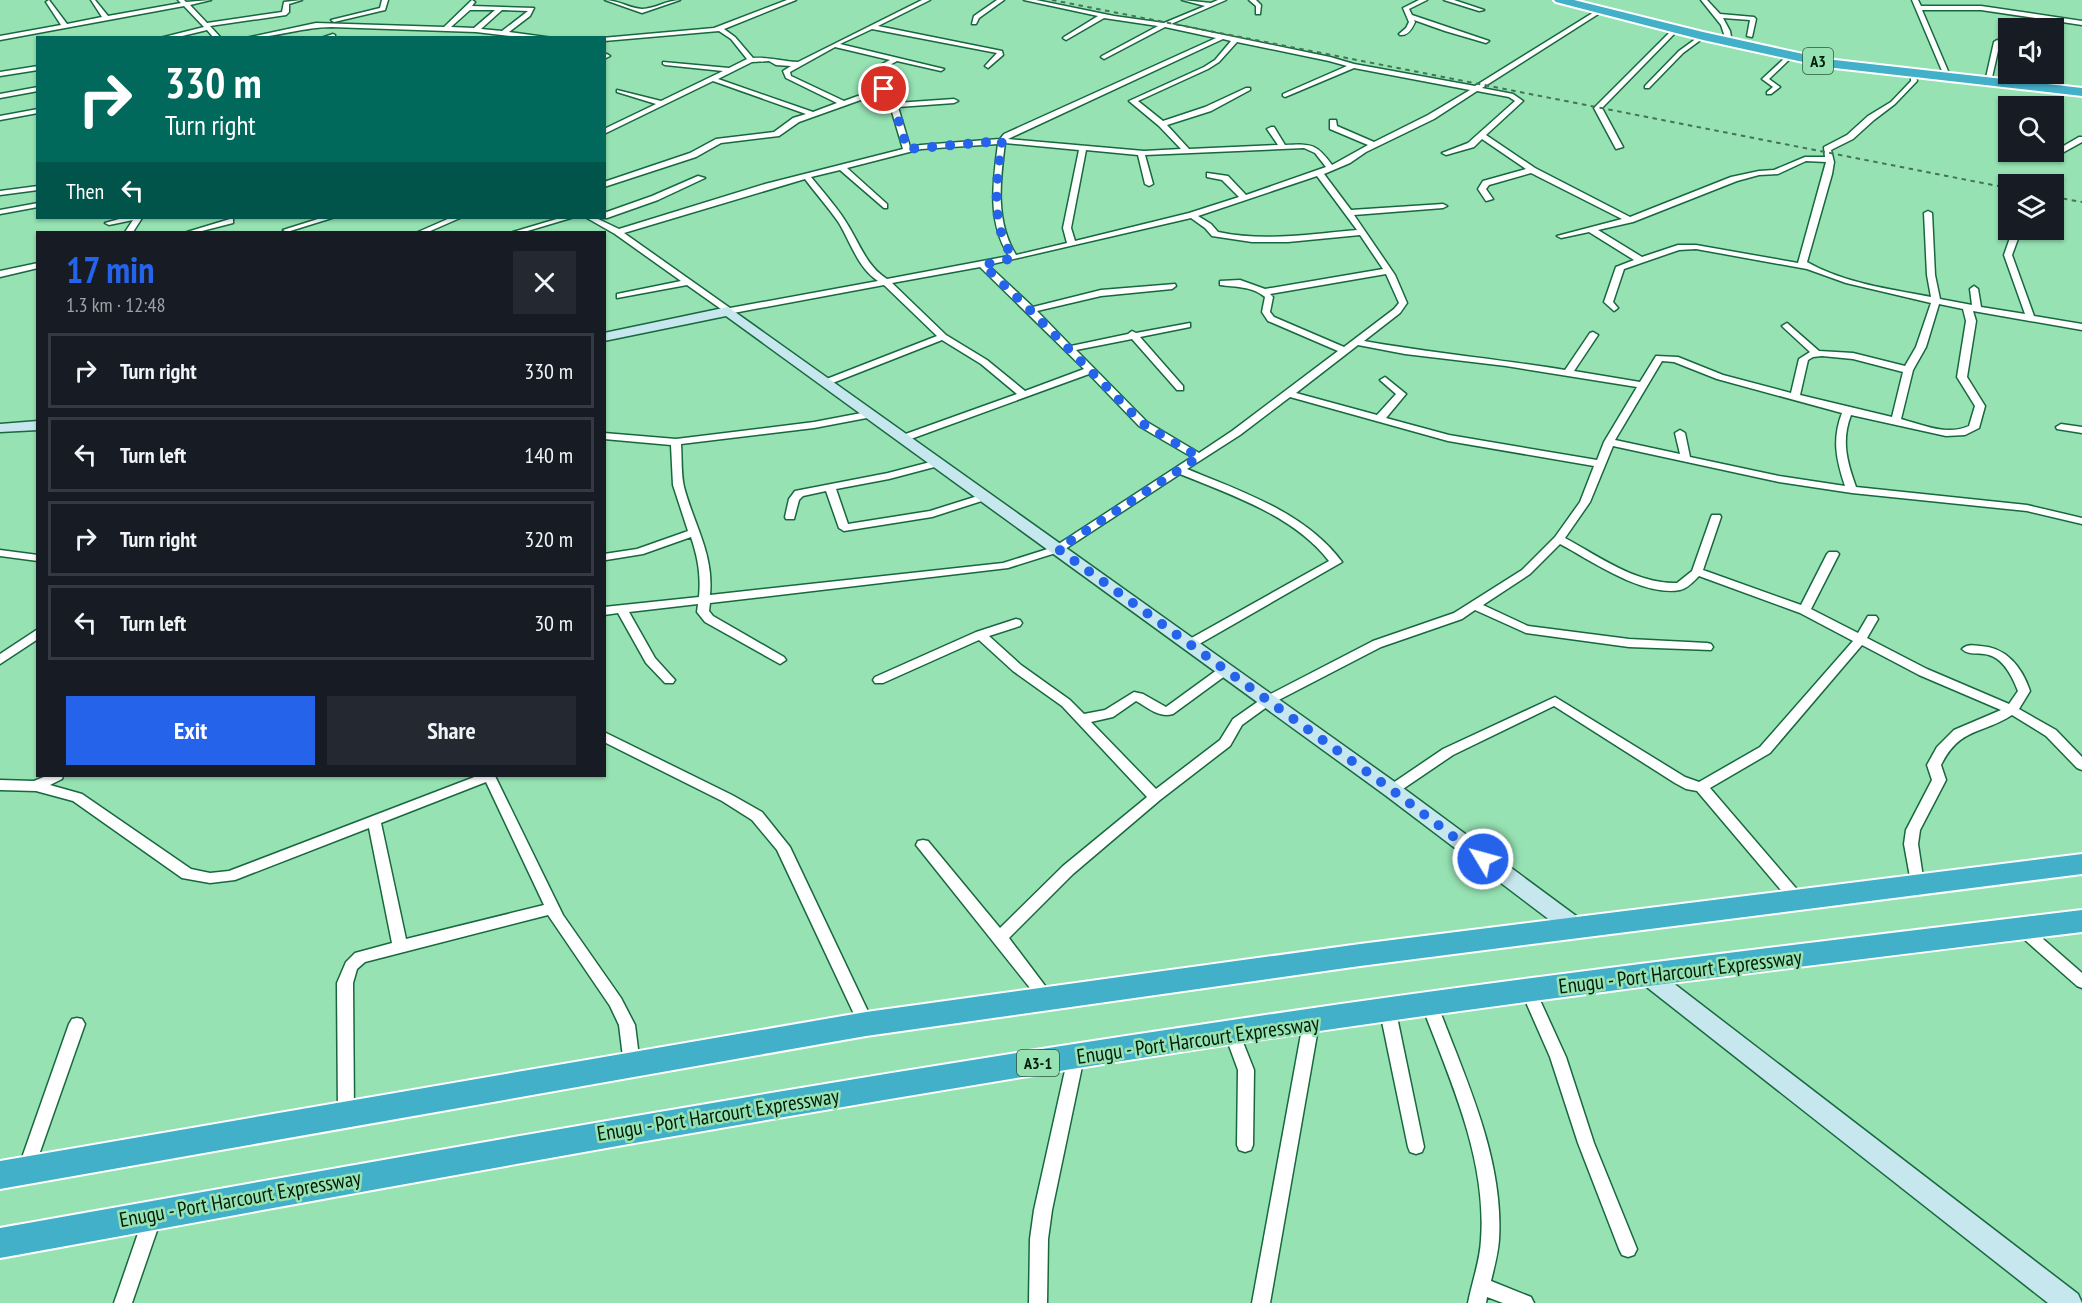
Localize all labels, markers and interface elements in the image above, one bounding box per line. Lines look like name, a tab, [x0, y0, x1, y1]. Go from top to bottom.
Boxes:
map controls	[1998, 18, 2064, 240]
button: sound	[1998, 18, 2064, 84]
road number: A3	[1803, 48, 1833, 74]
text: 330 m	[165, 55, 262, 110]
icon: right	[66, 60, 144, 138]
pin	[858, 63, 909, 114]
icon: arrive	[867, 72, 900, 105]
button: search	[1998, 96, 2064, 162]
text: Turn right	[165, 108, 256, 142]
icon: left	[116, 174, 149, 207]
button: layers	[1998, 174, 2064, 240]
text: Then	[66, 177, 104, 205]
text: 17 min	[66, 246, 154, 293]
button: close	[513, 251, 576, 314]
text: 1.3 km · 12:48	[66, 292, 165, 318]
icon: right	[69, 354, 102, 387]
text: Turn right	[120, 357, 197, 385]
text: 330 m	[524, 357, 573, 385]
icon: left	[69, 438, 102, 471]
text: Turn left	[120, 441, 186, 469]
text: 140 m	[524, 441, 573, 469]
icon: right	[69, 522, 102, 555]
text: Turn right	[120, 525, 197, 553]
text: 320 m	[524, 525, 573, 553]
icon: left	[69, 606, 102, 639]
text: Turn left	[120, 609, 186, 637]
text: 30 m	[534, 609, 573, 637]
button: Exit	[66, 696, 315, 765]
button: Share	[327, 696, 576, 765]
position arrow	[1451, 827, 1515, 891]
street label: Enugu - Port Harcourt Expressway	[1557, 943, 1803, 1000]
street label: Enugu - Port Harcourt Expressway	[1075, 1009, 1321, 1070]
road number: A3-1	[1017, 1050, 1059, 1076]
street label: Enugu - Port Harcourt Expressway	[595, 1082, 841, 1147]
street label: Enugu - Port Harcourt Expressway	[117, 1164, 363, 1233]

